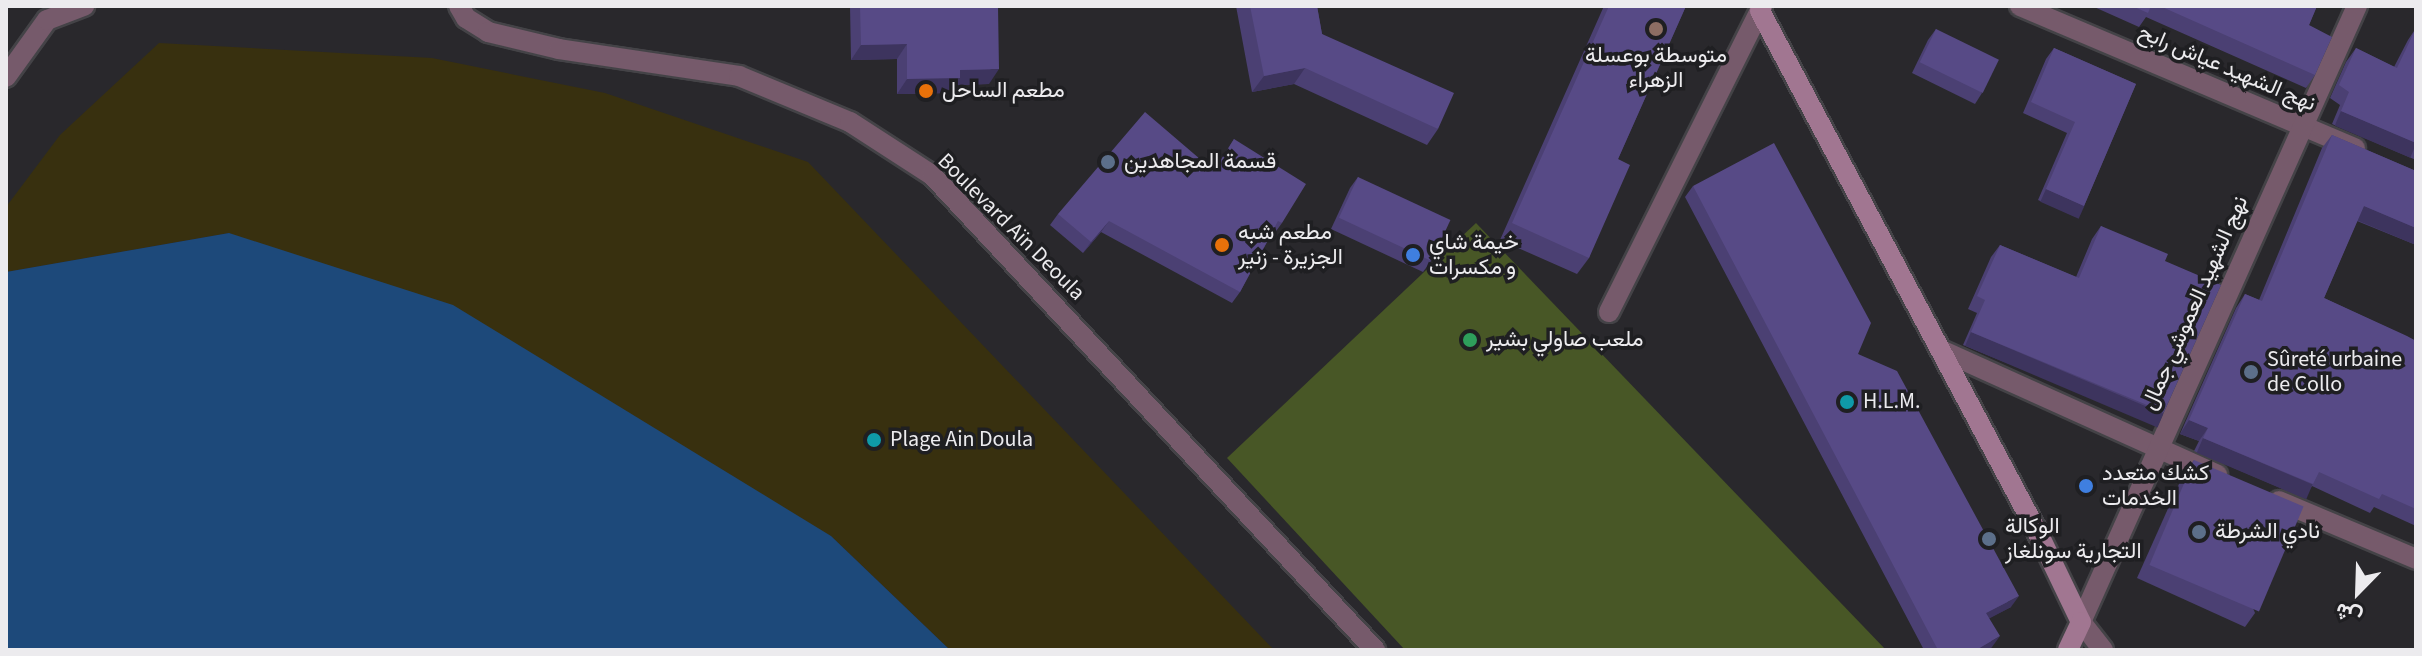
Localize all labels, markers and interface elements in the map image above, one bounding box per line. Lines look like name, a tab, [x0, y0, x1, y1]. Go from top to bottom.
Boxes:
street label: نهج الشهيد عياش رابح	[2134, 19, 2320, 117]
marker: متوسطة بوعسلة الزهراء	[1647, 20, 1665, 38]
place label: متوسطة بوعسلة الزهراء	[1585, 42, 1727, 94]
place label: مطعم الساحل	[942, 78, 1065, 104]
marker: مطعم الساحل	[917, 82, 935, 100]
street label: Boulevard Aïn Deoula	[932, 148, 1090, 306]
place label: قسمة المجاهدين	[1124, 149, 1276, 175]
marker: قسمة المجاهدين	[1099, 153, 1117, 171]
street label: نهج الشهيد العموشي جمال	[2136, 192, 2254, 414]
place label: مطعم شبه الجزيرة - زنير	[1238, 219, 1343, 270]
place label: خيمة شاي و مكسرات	[1429, 229, 1519, 280]
marker: مطعم شبه الجزيرة - زنير	[1213, 236, 1231, 254]
marker: خيمة شاي و مكسرات	[1404, 246, 1422, 264]
place label: ملعب صاولي بشير	[1486, 327, 1643, 353]
marker: ملعب صاولي بشير	[1461, 331, 1479, 349]
place label: Sûreté urbaine de Collo	[2267, 346, 2402, 398]
marker: Sûreté urbaine de Collo	[2242, 363, 2260, 381]
place label: H.L.M.	[1863, 389, 1920, 415]
marker: H.L.M.	[1838, 393, 1856, 411]
place label: Plage Ain Doula	[890, 427, 1033, 453]
marker: Plage Ain Doula	[865, 431, 883, 449]
place label: كشك متعدد الخدمات	[2102, 460, 2209, 512]
marker: كشك متعدد الخدمات	[2077, 477, 2095, 495]
place label: الوكالة التجارية سونلغاز	[2005, 513, 2142, 564]
place label: نادي الشرطة	[2215, 519, 2320, 545]
marker: نادي الشرطة	[2190, 523, 2208, 541]
marker: الوكالة التجارية سونلغاز	[1980, 530, 1998, 548]
north arrow	[2318, 552, 2398, 632]
text: ش	[2330, 594, 2367, 634]

